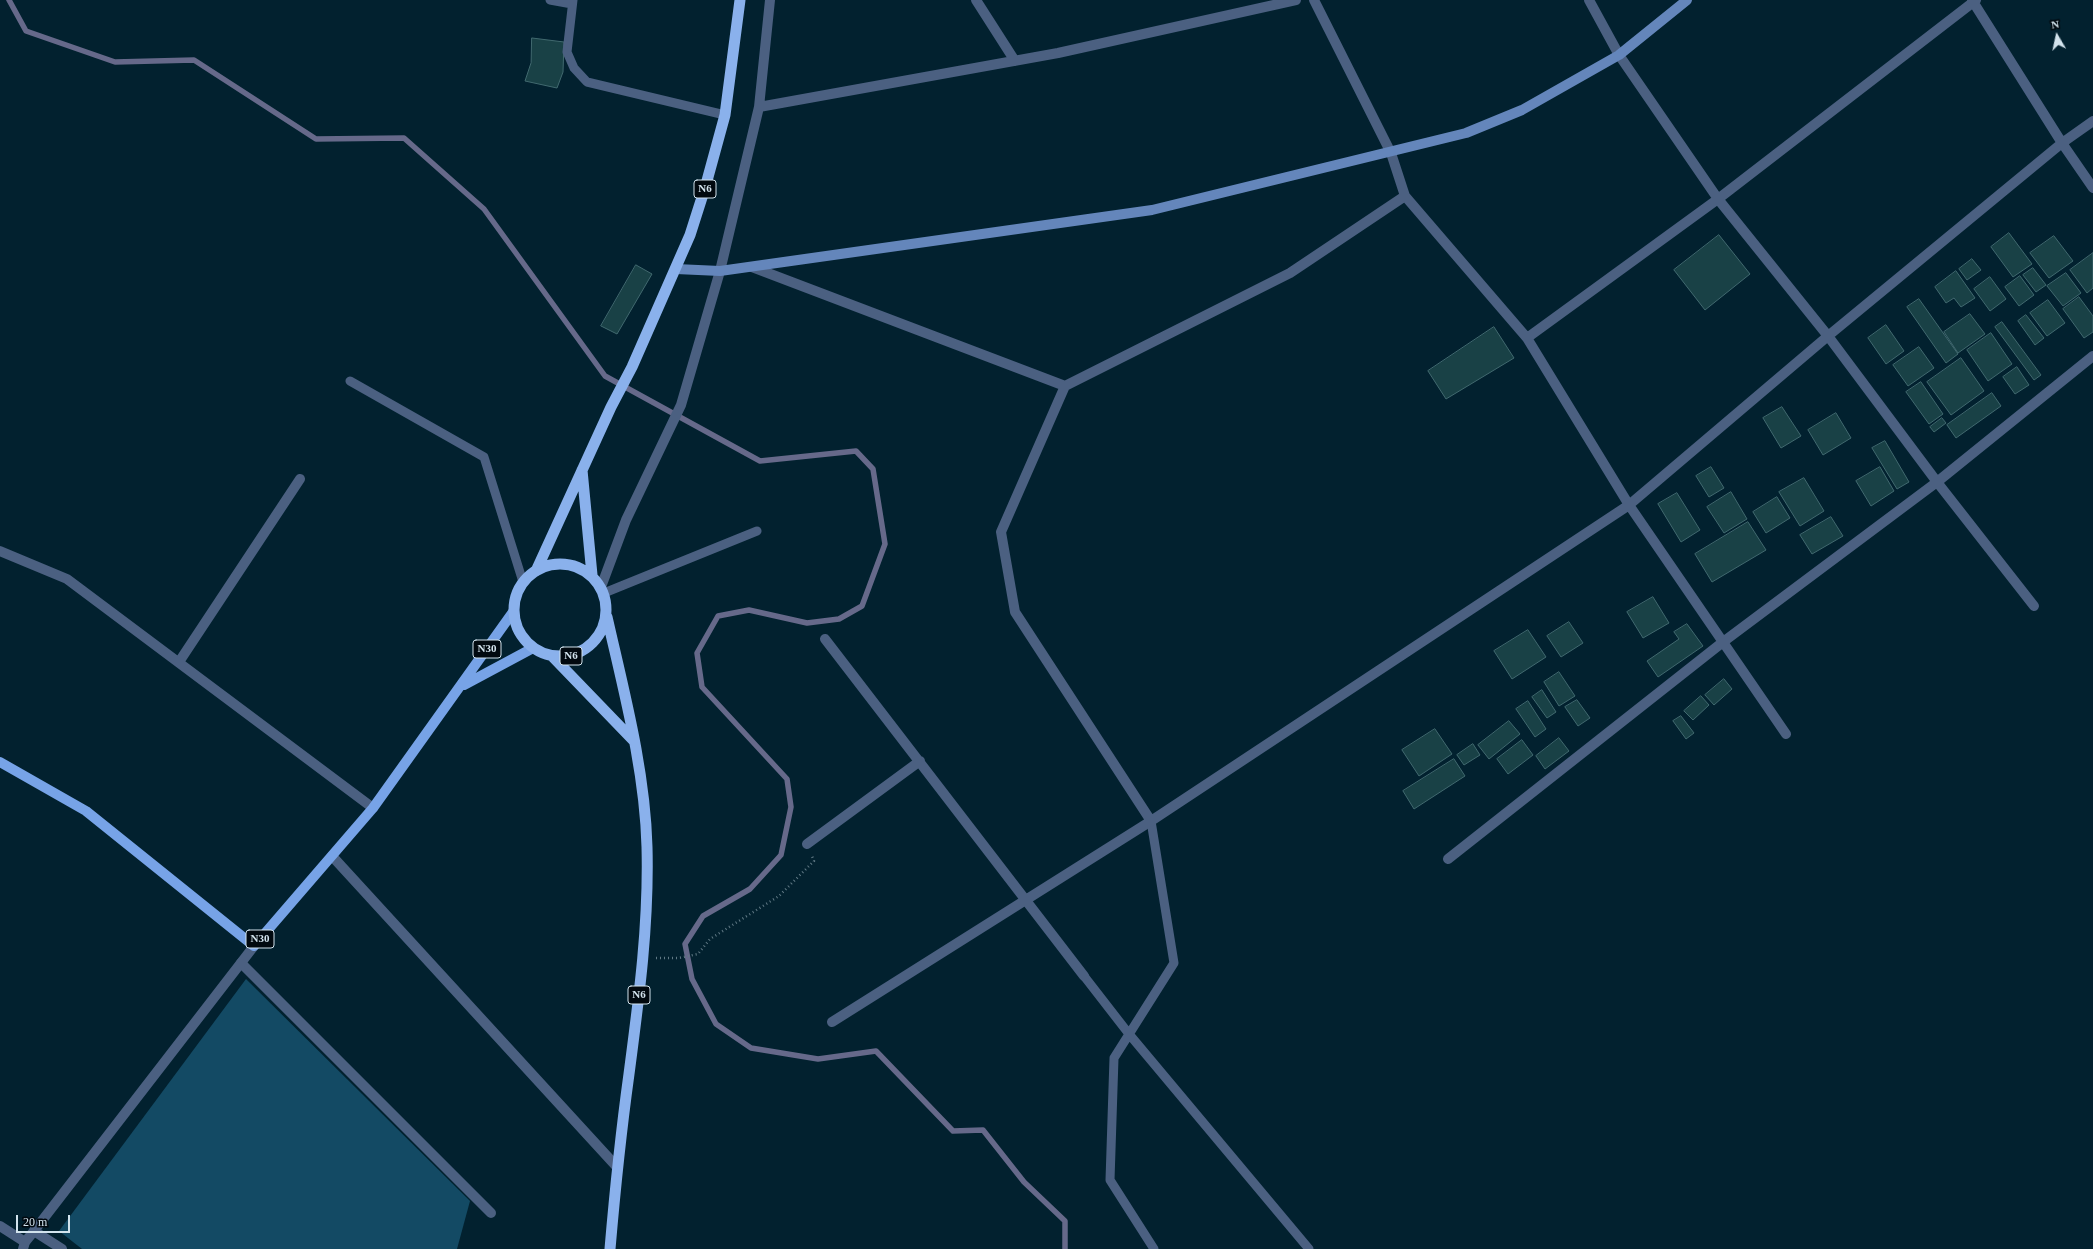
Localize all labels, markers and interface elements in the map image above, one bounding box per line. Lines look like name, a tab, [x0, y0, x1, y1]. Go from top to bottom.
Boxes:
north arrow	[2037, 16, 2077, 56]
text: N	[2050, 18, 2060, 31]
road number: N6	[694, 180, 716, 198]
road number: N30	[473, 640, 501, 658]
road number: N6	[560, 647, 582, 665]
road number: N30	[246, 930, 274, 948]
road number: N6	[628, 986, 650, 1004]
scale bar	[18, 1207, 72, 1233]
text: 20 m	[23, 1215, 47, 1229]

